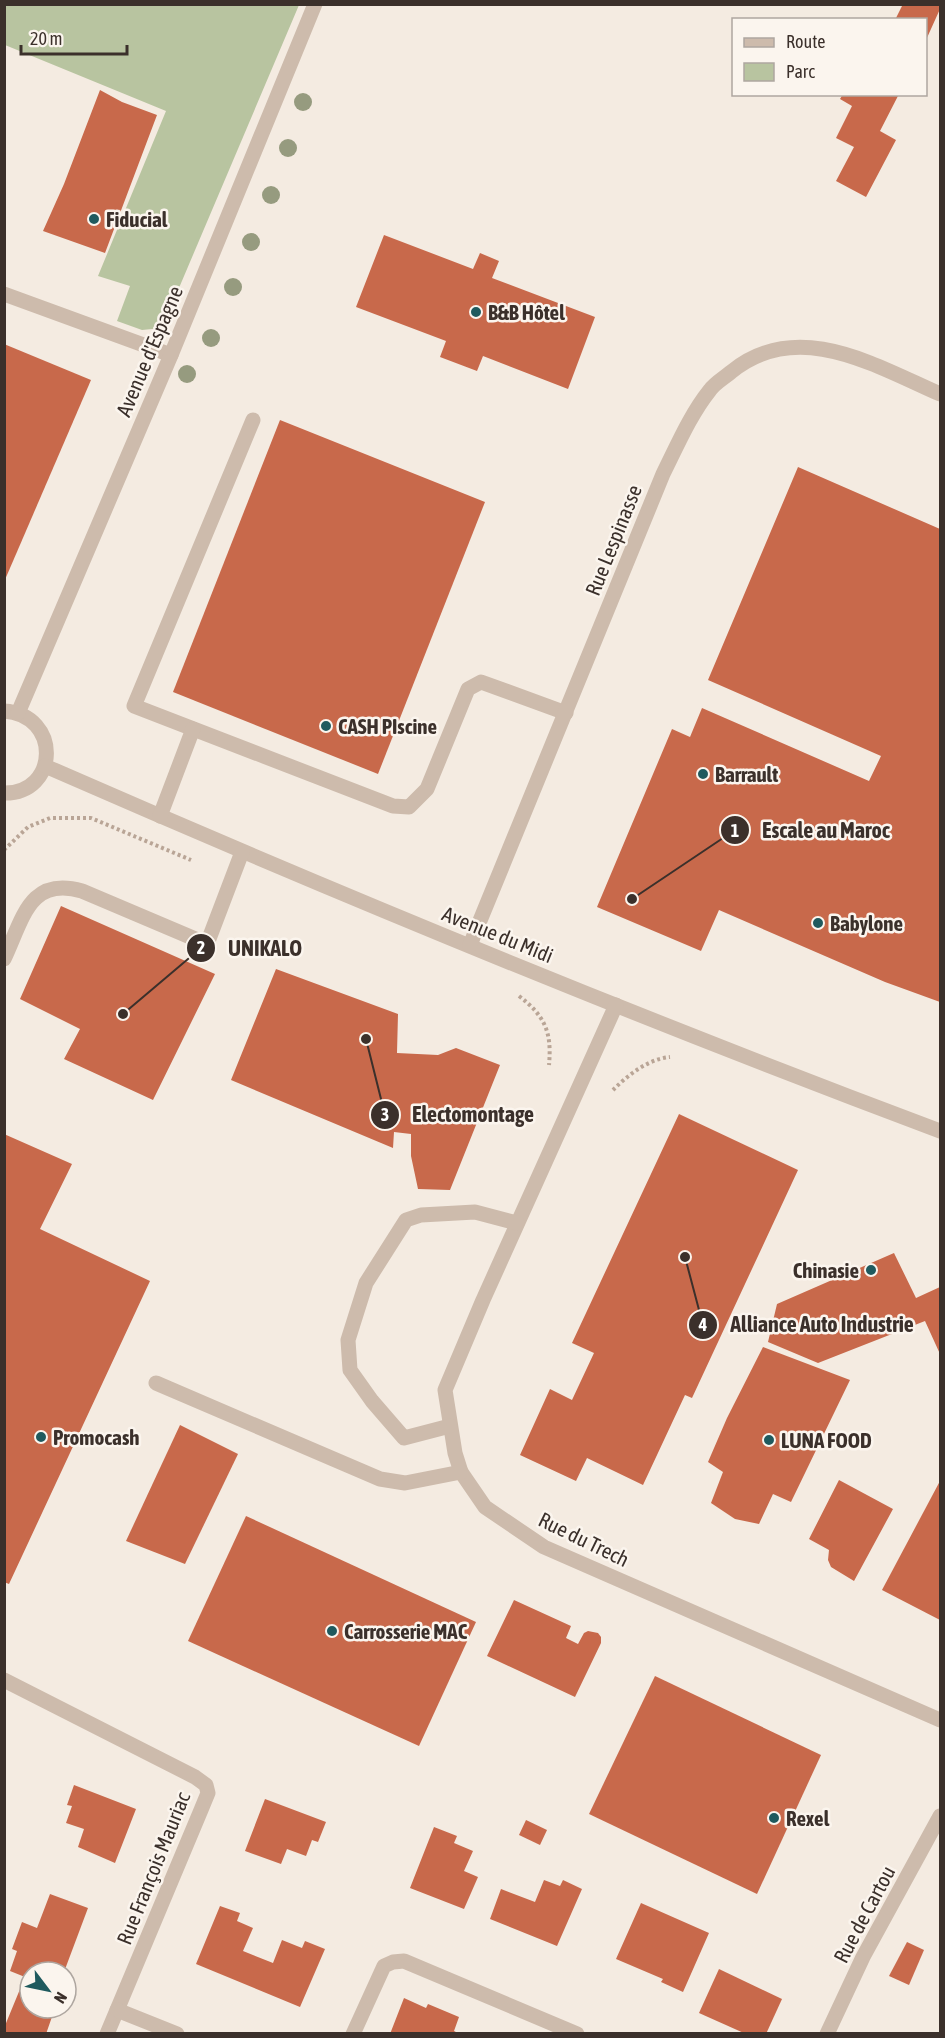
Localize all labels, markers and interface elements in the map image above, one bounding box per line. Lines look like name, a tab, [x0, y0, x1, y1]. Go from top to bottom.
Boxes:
scale bar	[21, 18, 128, 56]
legend	[732, 18, 927, 96]
text: 20 m	[30, 28, 62, 49]
text: Route	[786, 31, 825, 52]
text: Parc	[786, 61, 815, 82]
place label: Fiducial	[106, 207, 168, 231]
marker: Fiducial	[87, 212, 101, 226]
street label: Avenue d'Espagne	[111, 282, 187, 420]
place label: B&B Hôtel	[488, 300, 565, 324]
marker: B&B Hôtel	[469, 305, 483, 319]
street label: Rue Lespinasse	[580, 481, 646, 599]
place label: CASH PIscine	[338, 714, 437, 738]
marker: CASH PIscine	[319, 719, 333, 733]
place label: Barrault	[715, 762, 778, 786]
marker: Barrault	[696, 767, 710, 781]
callout: Escale au Maroc	[720, 810, 902, 850]
text: Escale au Maroc	[762, 817, 891, 843]
text: 1	[731, 820, 739, 841]
street label: Avenue du Midi	[439, 901, 557, 967]
place label: Babylone	[830, 911, 903, 935]
marker: Babylone	[811, 916, 825, 930]
callout: UNIKALO	[186, 928, 314, 968]
text: UNIKALO	[228, 935, 302, 961]
text: 2	[197, 937, 205, 958]
callout: Electomontage	[370, 1095, 546, 1135]
text: Electomontage	[412, 1101, 534, 1127]
text: 3	[381, 1104, 389, 1125]
place label: Chinasie	[793, 1258, 859, 1282]
marker: Chinasie	[864, 1263, 878, 1277]
callout: Alliance Auto Industrie	[688, 1305, 926, 1345]
text: Alliance Auto Industrie	[729, 1311, 914, 1337]
text: 4	[698, 1314, 707, 1335]
place label: Promocash	[53, 1425, 139, 1449]
place label: LUNA FOOD	[781, 1428, 872, 1452]
marker: Promocash	[34, 1430, 48, 1444]
marker: LUNA FOOD	[762, 1433, 776, 1447]
street label: Rue du Trech	[535, 1507, 633, 1571]
place label: Carrosserie MAC	[344, 1619, 468, 1643]
marker: Carrosserie MAC	[325, 1624, 339, 1638]
street label: Rue François Mauriac	[112, 1788, 195, 1948]
place label: Rexel	[786, 1806, 830, 1830]
marker: Rexel	[767, 1811, 781, 1825]
street label: Rue de Cartou	[828, 1861, 900, 1967]
north arrow	[18, 1960, 78, 2020]
text: N	[51, 1989, 71, 2007]

